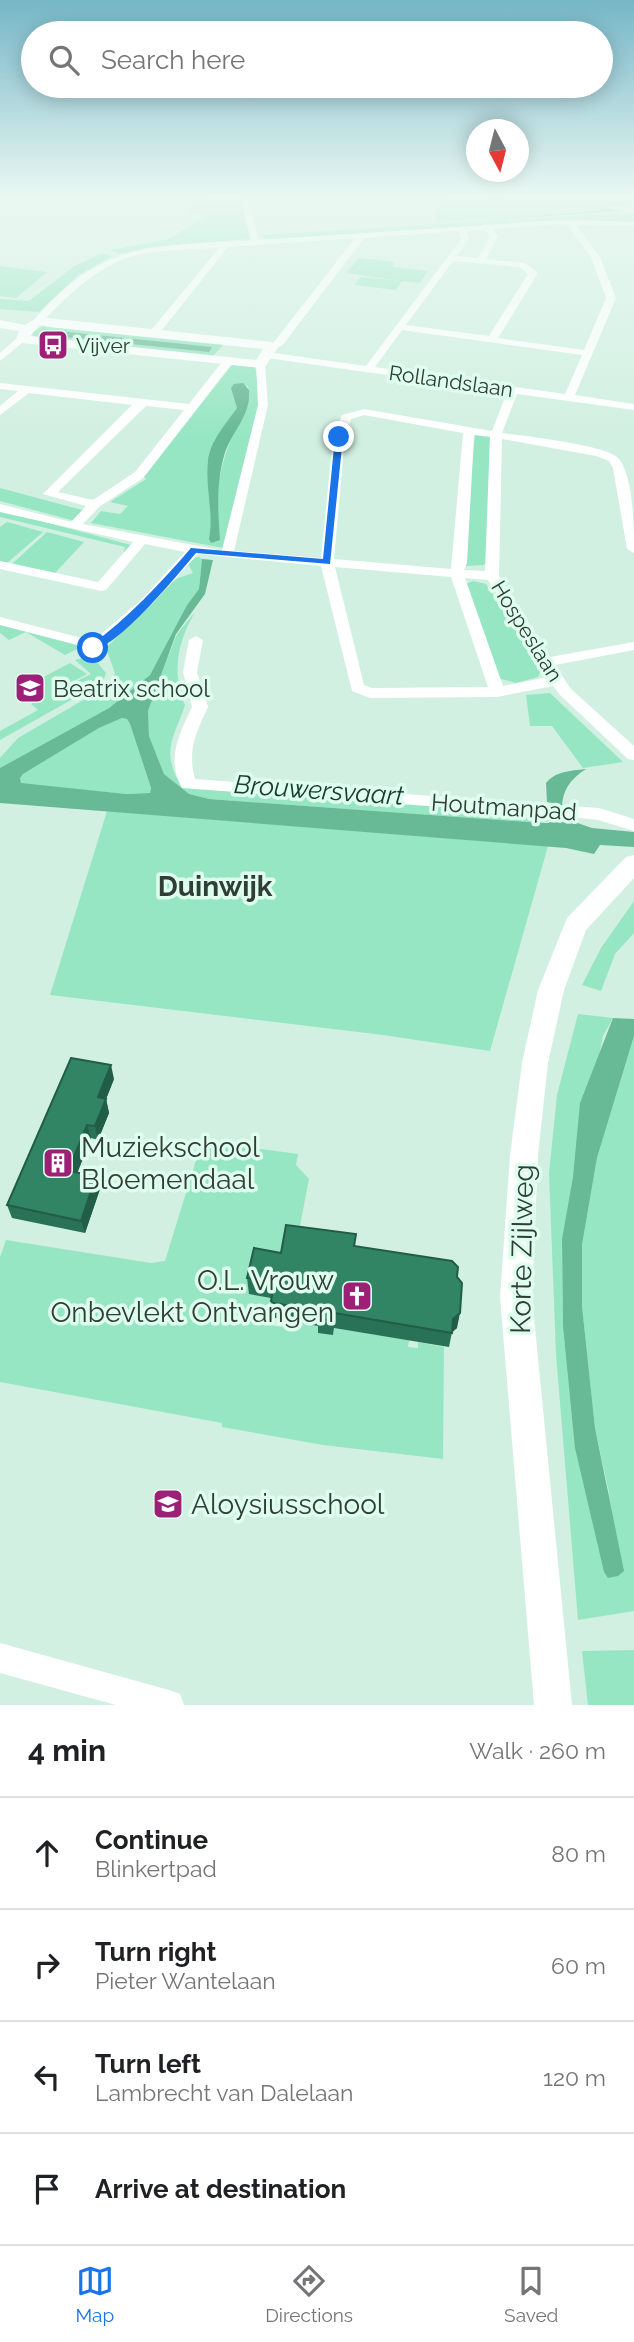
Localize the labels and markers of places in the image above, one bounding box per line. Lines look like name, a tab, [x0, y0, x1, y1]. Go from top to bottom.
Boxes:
bus stop icon: Vijver	[36, 328, 70, 362]
place label: Vijver	[76, 333, 131, 358]
school or university icon: Beatrix school	[13, 671, 47, 705]
place label: Beatrix school	[53, 674, 210, 703]
place label: Muziekschool Bloemendaal	[81, 1131, 260, 1196]
building icon: Muziekschool Bloemendaal	[41, 1146, 75, 1180]
place label: O.L. Vrouw Onbevlekt Ontvangen	[50, 1264, 334, 1329]
church icon: O.L. Vrouw Onbevlekt Ontvangen	[340, 1279, 374, 1313]
school or university icon: Aloysiusschool	[151, 1487, 185, 1521]
place label: Aloysiusschool	[191, 1488, 385, 1521]

